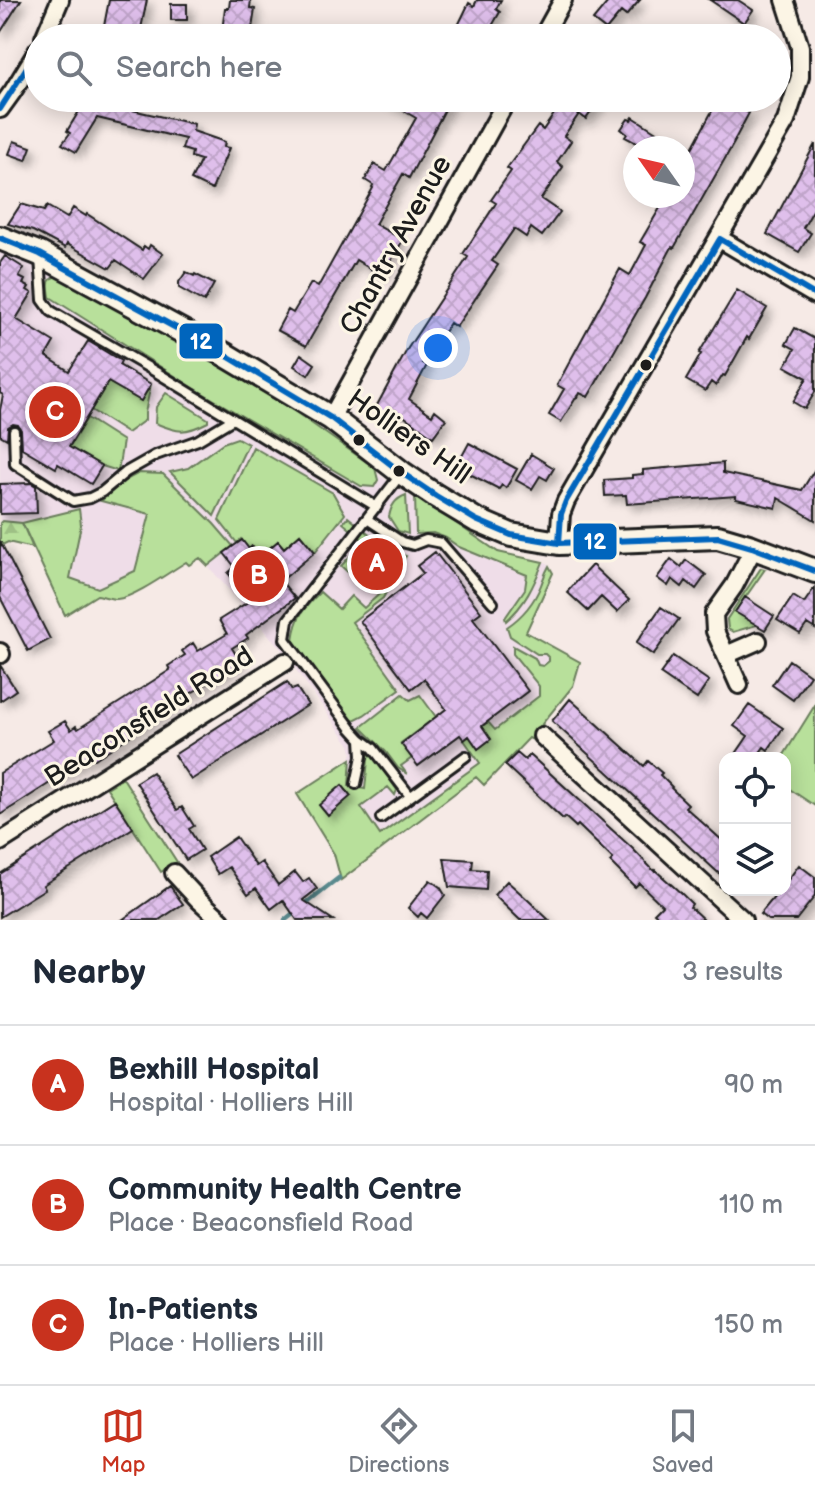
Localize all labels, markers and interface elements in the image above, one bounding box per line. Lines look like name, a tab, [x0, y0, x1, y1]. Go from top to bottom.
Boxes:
search box	[24, 24, 791, 112]
icon: search	[52, 46, 96, 90]
text: Search here	[116, 50, 282, 86]
north arrow	[623, 136, 695, 208]
street label: Chantry Avenue	[333, 150, 459, 340]
line badge: 12	[178, 322, 224, 360]
your location	[418, 328, 458, 368]
text: 12	[190, 329, 212, 356]
unlabelled marker	[638, 357, 654, 373]
pin: C	[29, 382, 81, 442]
street label: Holliers Hill	[341, 382, 477, 492]
unlabelled marker	[351, 432, 367, 448]
unlabelled marker	[391, 463, 407, 479]
line badge: 12	[572, 522, 618, 561]
text: 12	[584, 529, 606, 556]
pin: A	[351, 534, 403, 594]
pin: B	[233, 546, 285, 606]
street label: Beaconsfield Road	[39, 640, 259, 794]
map controls	[719, 752, 791, 896]
button: locate	[719, 752, 791, 824]
button: layers	[719, 824, 791, 896]
text: Nearby	[32, 952, 146, 993]
text: 3 results	[682, 957, 783, 988]
text: Bexhill Hospital	[108, 1052, 319, 1088]
text: A	[50, 1070, 66, 1101]
text: 90 m	[724, 1070, 783, 1101]
text: Hospital · Holliers Hill	[108, 1088, 353, 1119]
text: Community Health Centre	[108, 1172, 462, 1208]
text: B	[49, 1190, 67, 1221]
text: 110 m	[719, 1190, 783, 1221]
text: Place · Beaconsfield Road	[108, 1208, 413, 1239]
text: In-Patients	[108, 1292, 258, 1328]
text: C	[49, 1310, 67, 1341]
text: 150 m	[714, 1310, 783, 1341]
text: Place · Holliers Hill	[108, 1328, 324, 1359]
tab: Map	[101, 1404, 146, 1479]
tab: Directions	[348, 1404, 449, 1479]
tab: Saved	[652, 1404, 714, 1479]

